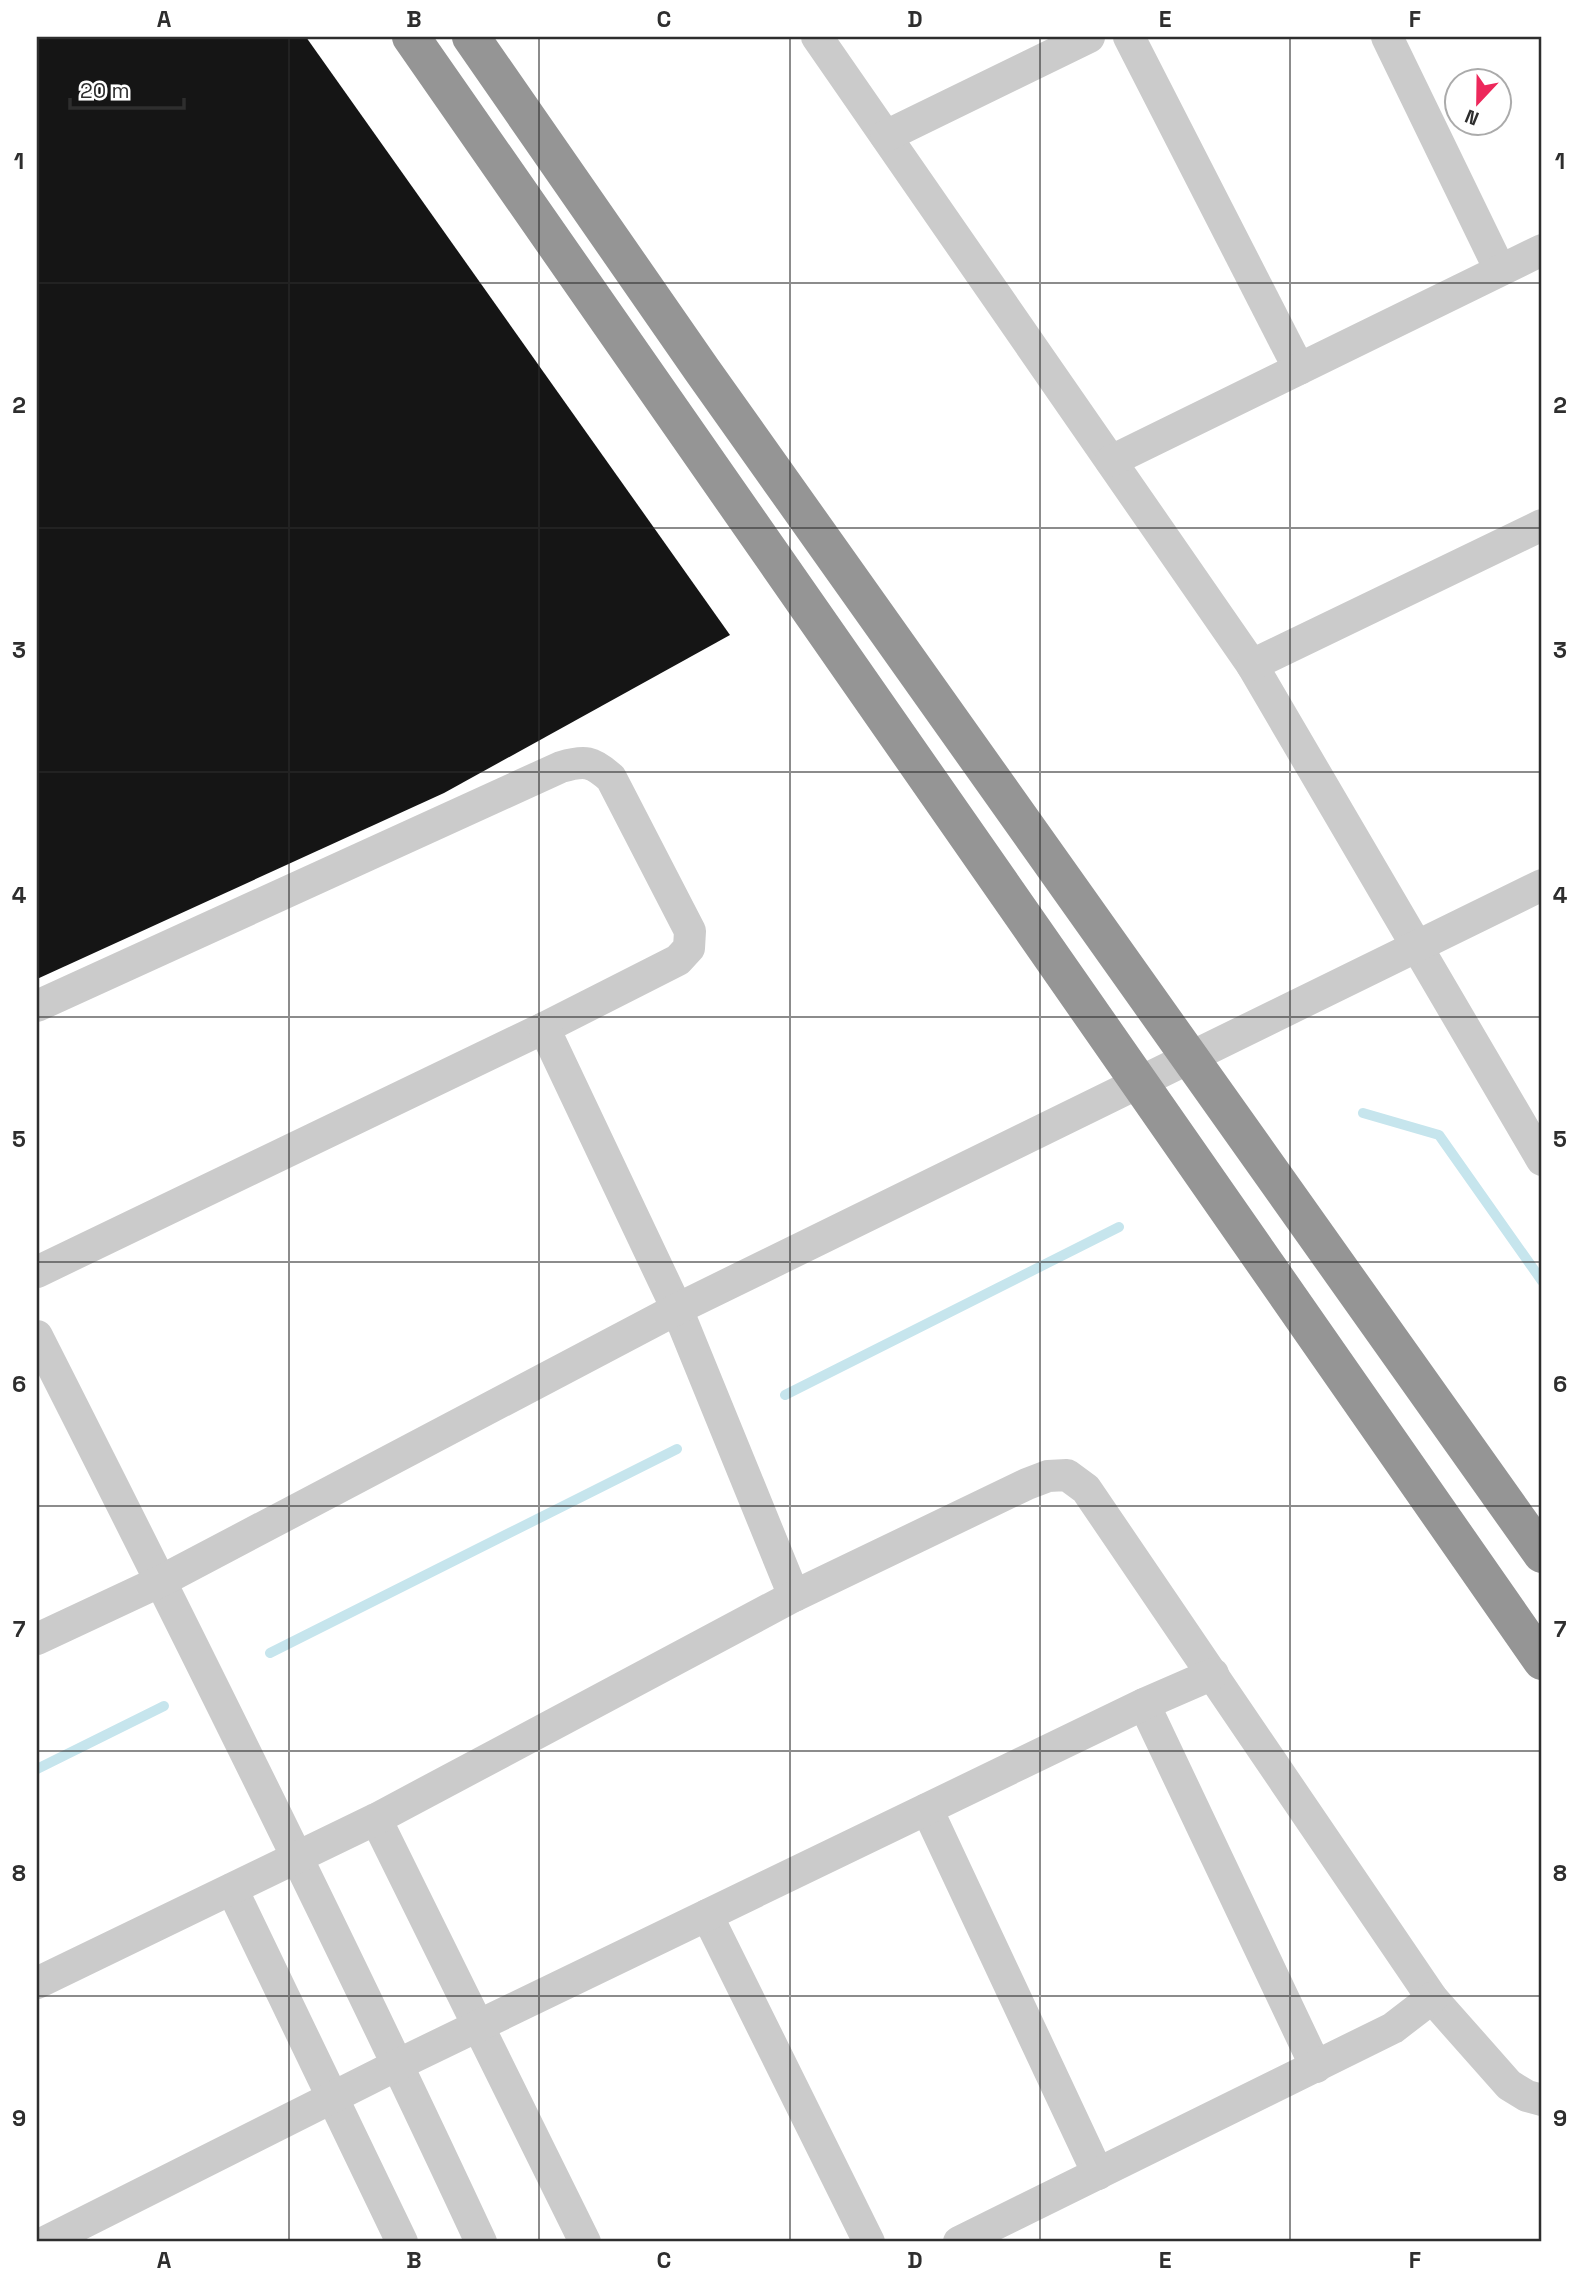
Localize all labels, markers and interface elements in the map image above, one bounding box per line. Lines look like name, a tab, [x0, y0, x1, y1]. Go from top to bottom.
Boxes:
text: A	[157, 4, 172, 34]
text: B	[406, 4, 422, 34]
text: C	[657, 4, 671, 34]
text: D	[907, 4, 923, 34]
text: E	[1159, 4, 1171, 34]
text: F	[1409, 4, 1421, 34]
scale bar	[70, 66, 184, 110]
north arrow	[1442, 66, 1512, 136]
text: 20 m	[80, 77, 130, 104]
text: N	[1461, 103, 1482, 131]
text: 1	[14, 146, 24, 176]
text: 1	[1555, 146, 1565, 176]
text: 2	[12, 390, 26, 420]
text: 2	[1553, 390, 1567, 420]
text: 3	[12, 635, 26, 665]
text: 3	[1553, 635, 1567, 665]
text: 4	[12, 880, 27, 910]
text: 4	[1553, 880, 1568, 910]
text: 5	[12, 1124, 26, 1154]
text: 5	[1553, 1124, 1567, 1154]
text: 6	[12, 1369, 26, 1399]
text: 6	[1553, 1369, 1567, 1399]
text: 7	[13, 1614, 26, 1644]
text: 7	[1554, 1614, 1567, 1644]
text: 8	[12, 1858, 26, 1888]
text: 8	[1553, 1858, 1567, 1888]
text: 9	[12, 2103, 26, 2133]
text: 9	[1553, 2103, 1567, 2133]
text: A	[157, 2245, 172, 2275]
text: B	[406, 2245, 422, 2275]
text: C	[657, 2245, 671, 2275]
text: D	[907, 2245, 923, 2275]
text: E	[1159, 2245, 1171, 2275]
text: F	[1409, 2245, 1421, 2275]

